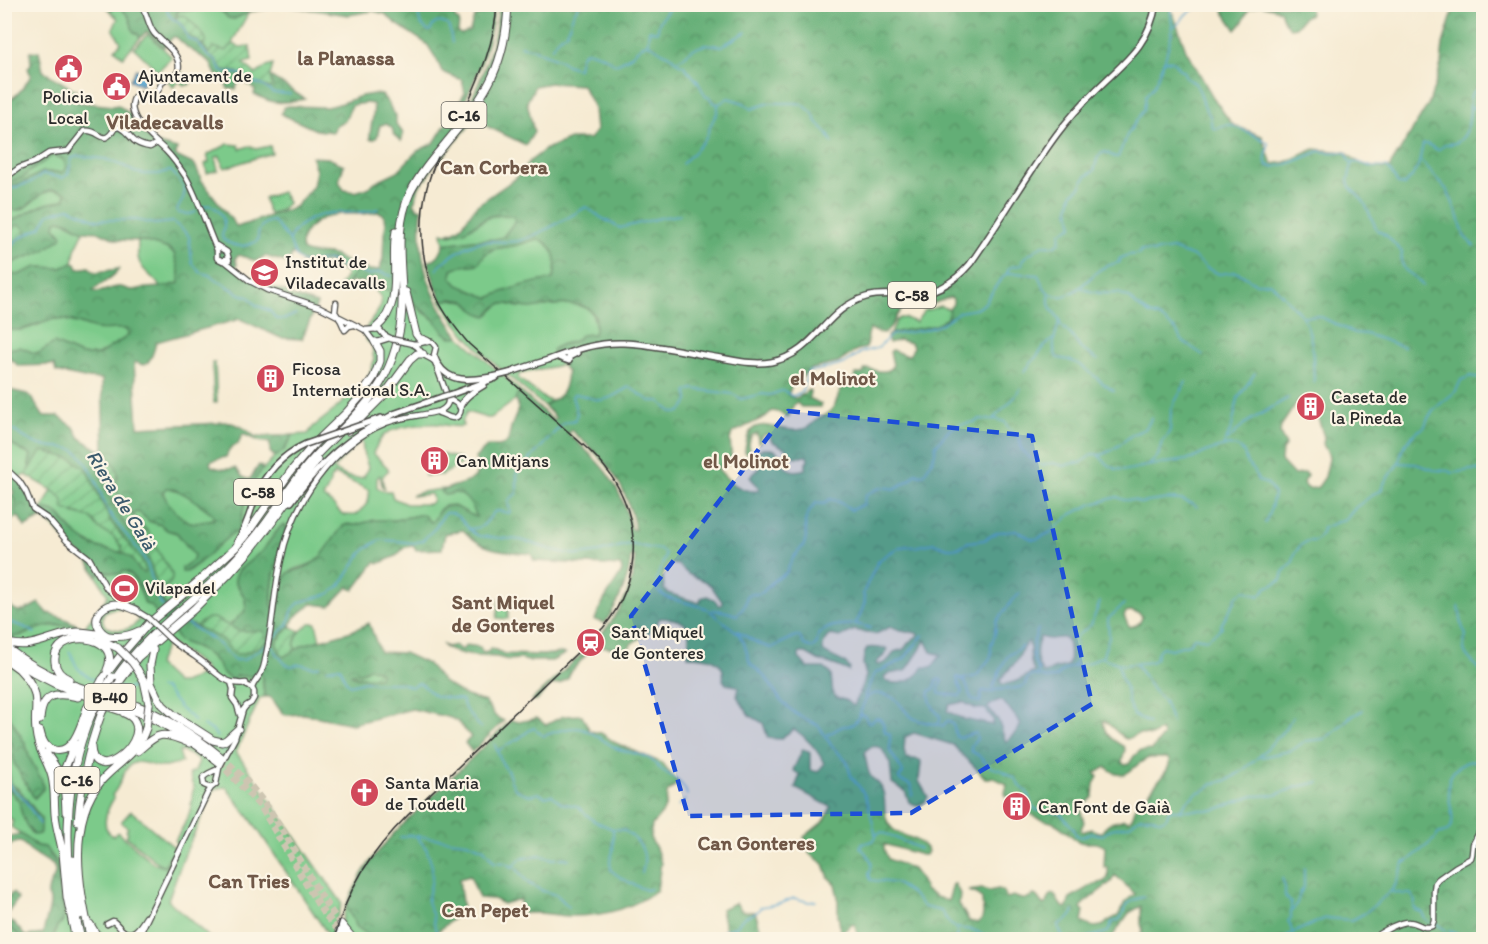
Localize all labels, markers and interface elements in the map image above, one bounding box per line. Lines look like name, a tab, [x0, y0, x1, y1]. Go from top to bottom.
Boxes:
district label: la Planassa	[297, 46, 395, 70]
public building icon: Policia Local	[52, 52, 84, 84]
place label: Ajuntament de Viladecavalls	[138, 65, 252, 108]
public building icon: Ajuntament de Viladecavalls	[101, 70, 133, 102]
place label: Policia Local	[43, 86, 94, 129]
road number: C-16	[442, 102, 486, 128]
district label: Viladecavalls	[106, 109, 224, 134]
district label: Can Corbera	[440, 155, 549, 179]
place label: Institut de Viladecavalls	[285, 251, 386, 294]
school or university icon: Institut de Viladecavalls	[248, 256, 280, 288]
road number: C-58	[888, 282, 936, 308]
place label: Ficosa International S.A.	[292, 358, 430, 401]
building icon: Ficosa International S.A.	[255, 363, 287, 395]
district label: el Molinot	[790, 366, 876, 390]
place label: Caseta de la Pineda	[1331, 386, 1407, 429]
building icon: Caseta de la Pineda	[1294, 391, 1326, 423]
building icon: Can Mitjans	[419, 445, 451, 477]
water label: Riera de Gaià	[82, 446, 163, 555]
district label: el Molinot	[703, 449, 789, 473]
place label: Can Mitjans	[456, 450, 549, 472]
road number: C-58	[234, 479, 282, 505]
sports icon: Vilapadel	[108, 572, 140, 604]
place label: Vilapadel	[145, 577, 216, 599]
district label: Sant Miquel de Gonteres	[451, 590, 555, 637]
place label: Sant Miquel de Gonteres	[611, 621, 704, 664]
station icon: Sant Miquel de Gonteres	[574, 626, 606, 658]
road number: B-40	[84, 684, 136, 710]
road number: C-16	[54, 767, 100, 793]
place label: Santa Maria de Toudell	[385, 772, 479, 815]
church icon: Santa Maria de Toudell	[348, 777, 380, 809]
building icon: Can Font de Gaià	[1001, 791, 1033, 823]
place label: Can Font de Gaià	[1038, 796, 1171, 818]
district label: Can Gonteres	[697, 831, 815, 855]
district label: Can Tries	[208, 869, 290, 893]
district label: Can Pepet	[441, 898, 529, 923]

